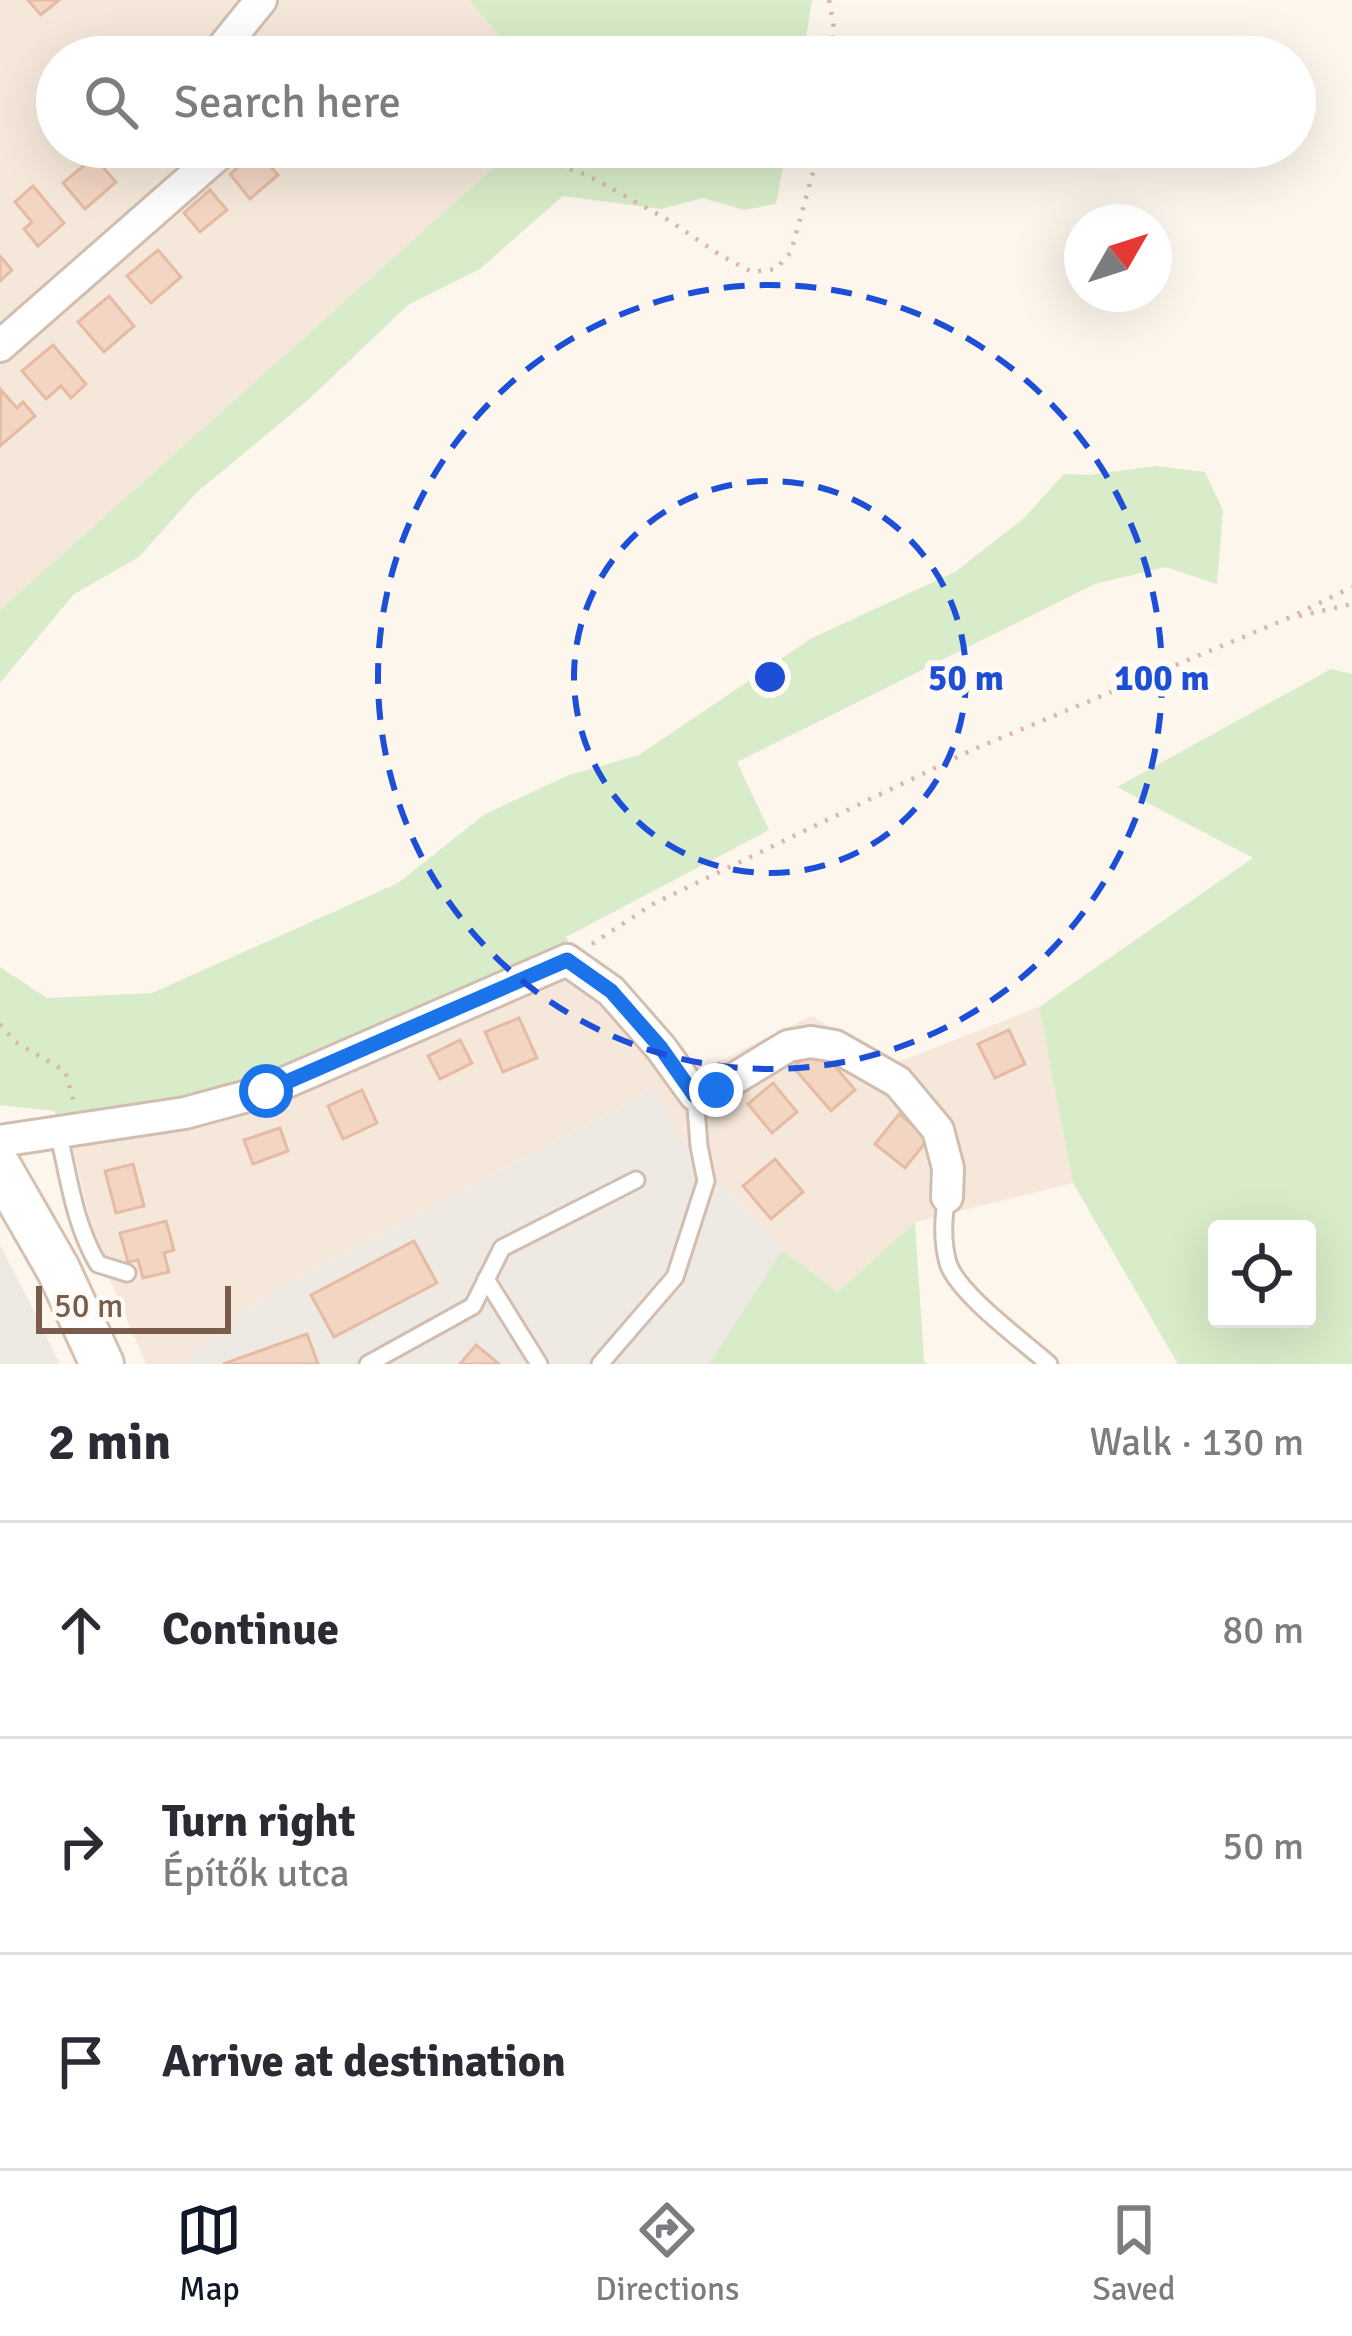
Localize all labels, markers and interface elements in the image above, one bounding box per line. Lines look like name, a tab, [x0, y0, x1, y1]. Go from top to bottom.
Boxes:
search box	[36, 36, 1316, 168]
icon: search	[78, 69, 144, 135]
text: Search here	[174, 75, 401, 130]
north arrow	[1064, 204, 1172, 312]
centre of rings	[749, 656, 791, 698]
text: 50 m	[928, 656, 1004, 701]
text: 100 m	[1114, 656, 1210, 701]
route end	[689, 1063, 743, 1117]
route start	[239, 1064, 293, 1118]
map controls	[1208, 1220, 1316, 1328]
button: locate	[1208, 1220, 1316, 1328]
scale bar	[36, 1280, 231, 1333]
text: 50 m	[54, 1286, 123, 1327]
text: 2 min	[48, 1411, 171, 1474]
text: Walk · 130 m	[1090, 1418, 1304, 1466]
icon: ahead	[48, 1597, 114, 1663]
text: Continue	[162, 1602, 339, 1657]
text: 80 m	[1222, 1606, 1304, 1654]
text: Turn right	[162, 1794, 356, 1849]
icon: right	[48, 1813, 114, 1879]
text: 50 m	[1222, 1822, 1304, 1870]
text: Építők utca	[162, 1849, 350, 1897]
icon: arrive	[48, 2029, 114, 2095]
text: Arrive at destination	[162, 2034, 566, 2089]
tab: Map	[176, 2197, 242, 2310]
tab: Directions	[595, 2197, 740, 2310]
tab: Saved	[1092, 2197, 1176, 2310]

